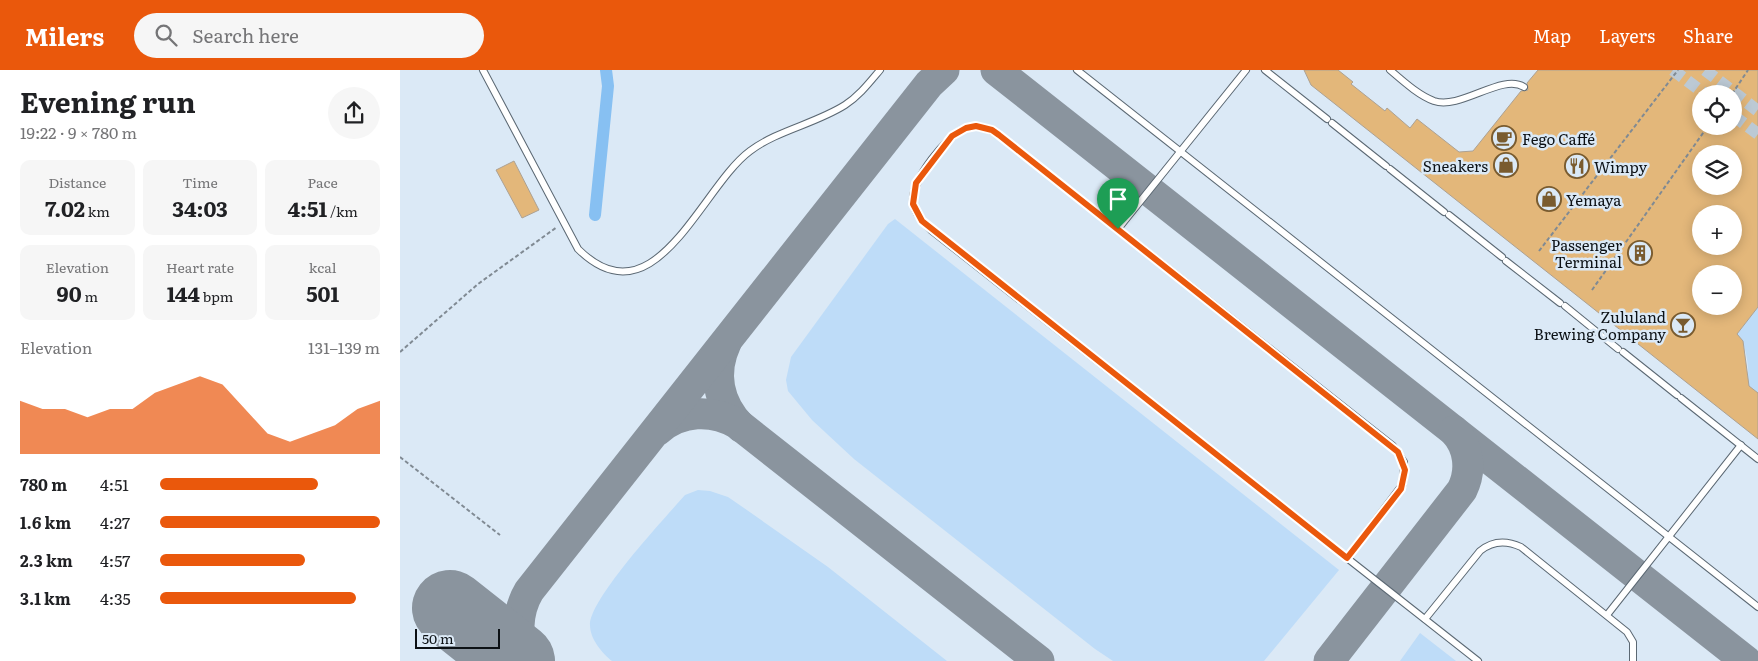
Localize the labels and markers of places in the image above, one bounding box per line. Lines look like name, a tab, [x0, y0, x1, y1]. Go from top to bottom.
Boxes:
cafe icon: Fego Caffé	[1491, 125, 1517, 151]
place label: Fego Caffé	[1522, 127, 1595, 150]
shop icon: Sneakers	[1493, 152, 1519, 178]
restaurant icon: Wimpy	[1564, 153, 1590, 179]
place label: Sneakers	[1423, 154, 1488, 177]
place label: Wimpy	[1594, 155, 1648, 178]
pin	[1097, 178, 1139, 229]
shop icon: Yemaya	[1536, 186, 1562, 212]
place label: Yemaya	[1566, 188, 1622, 211]
place label: Passenger Terminal	[1551, 233, 1622, 273]
building icon: Passenger Terminal	[1627, 240, 1653, 266]
place label: Zululand Brewing Company	[1534, 305, 1666, 345]
bar icon: Zululand Brewing Company	[1670, 312, 1696, 338]

